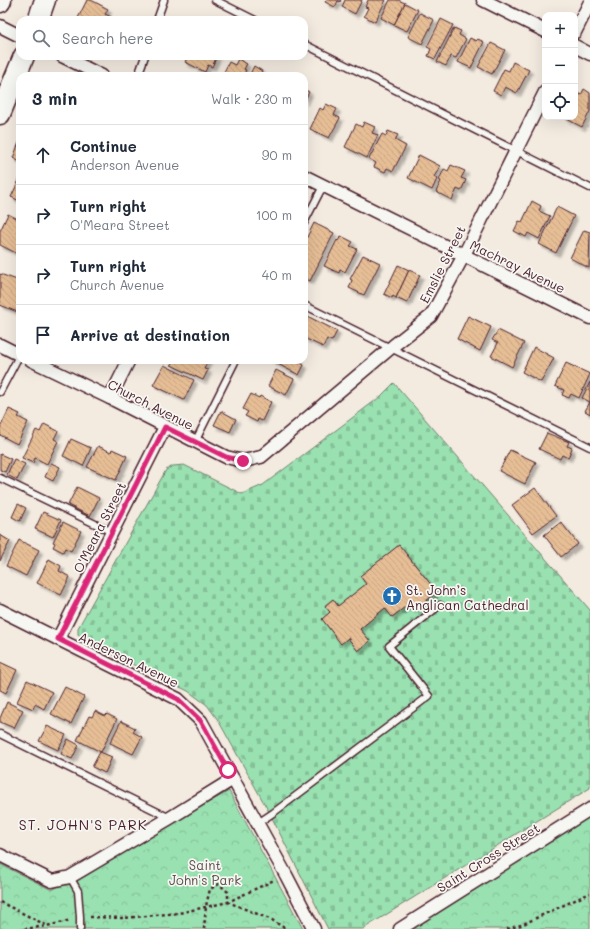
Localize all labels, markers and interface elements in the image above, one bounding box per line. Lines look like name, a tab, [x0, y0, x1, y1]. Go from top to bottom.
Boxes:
map controls	[542, 12, 578, 120]
button: +	[542, 12, 578, 48]
search box	[16, 16, 308, 60]
icon: search	[30, 27, 52, 49]
text: Search here	[62, 28, 153, 48]
button: −	[542, 48, 578, 84]
button: locate	[542, 84, 578, 120]
text: 3 min	[32, 87, 77, 109]
text: Walk · 230 m	[211, 90, 292, 107]
text: Continue	[70, 136, 137, 156]
icon: ahead	[32, 144, 54, 166]
text: 90 m	[262, 146, 292, 163]
text: Anderson Avenue	[70, 156, 179, 173]
text: Turn right	[70, 196, 147, 216]
icon: right	[32, 204, 54, 226]
text: 100 m	[256, 206, 292, 223]
text: O'Meara Street	[70, 216, 170, 233]
street label: Emslie Street	[415, 222, 469, 306]
street label: Machray Avenue	[468, 236, 568, 296]
text: Turn right	[70, 256, 147, 276]
icon: right	[32, 264, 54, 286]
text: 40 m	[262, 266, 292, 283]
text: Church Avenue	[70, 276, 164, 293]
icon: arrive	[32, 324, 54, 346]
text: Arrive at destination	[70, 325, 230, 345]
street label: Church Avenue	[105, 375, 197, 433]
route end	[234, 452, 252, 470]
street label: O'Meara Street	[69, 478, 129, 575]
place label: St. John’s Anglican Cathedral	[406, 581, 529, 613]
church icon: St. John’s Anglican Cathedral	[381, 585, 403, 607]
street label: Anderson Avenue	[76, 627, 182, 691]
route start	[219, 761, 237, 779]
district label: ST. JOHN'S PARK	[19, 815, 147, 834]
street label: Saint Cross Street	[433, 818, 543, 896]
park label: Saint John's Park	[169, 856, 241, 888]

